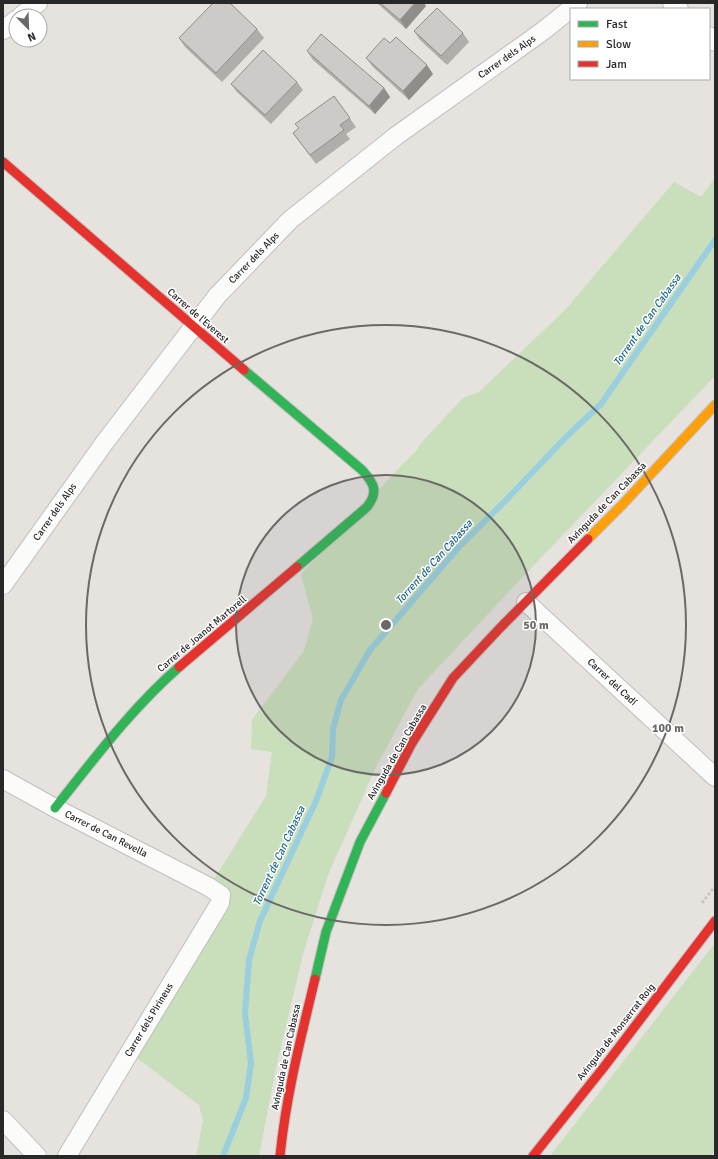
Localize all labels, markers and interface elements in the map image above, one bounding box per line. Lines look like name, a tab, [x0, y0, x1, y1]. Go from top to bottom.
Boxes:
north arrow	[8, 8, 48, 48]
legend	[570, 8, 710, 80]
text: Fast	[606, 17, 627, 32]
text: N	[26, 29, 38, 44]
street label: Carrer dels Alps	[476, 32, 539, 81]
text: Slow	[606, 37, 631, 52]
text: Jam	[606, 57, 627, 72]
street label: Carrer dels Alps	[226, 229, 282, 286]
water label: Torrent de Can Cabassa	[610, 271, 684, 368]
street label: Carrer de l'Everest	[165, 286, 232, 346]
street label: Avinguda de Can Cabassa	[565, 460, 649, 546]
street label: Carrer dels Alps	[31, 480, 80, 543]
water label: Torrent de Can Cabassa	[393, 517, 476, 607]
street label: Carrer de Joanot Martorell	[155, 593, 249, 675]
centre of rings	[379, 618, 393, 632]
text: 50 m	[523, 618, 549, 633]
street label: Carrer del Cadí	[585, 656, 640, 708]
street label: Avinguda de Can Cabassa	[365, 702, 429, 802]
text: 100 m	[652, 721, 684, 736]
water label: Torrent de Can Cabassa	[250, 804, 308, 908]
street label: Carrer de Can Revella	[63, 808, 149, 860]
street label: Carrer dels Pirineus	[122, 980, 176, 1059]
street label: Avinguda de Monserrat Roig	[574, 981, 658, 1083]
street label: Avinguda de Can Cabassa	[269, 1003, 303, 1111]

